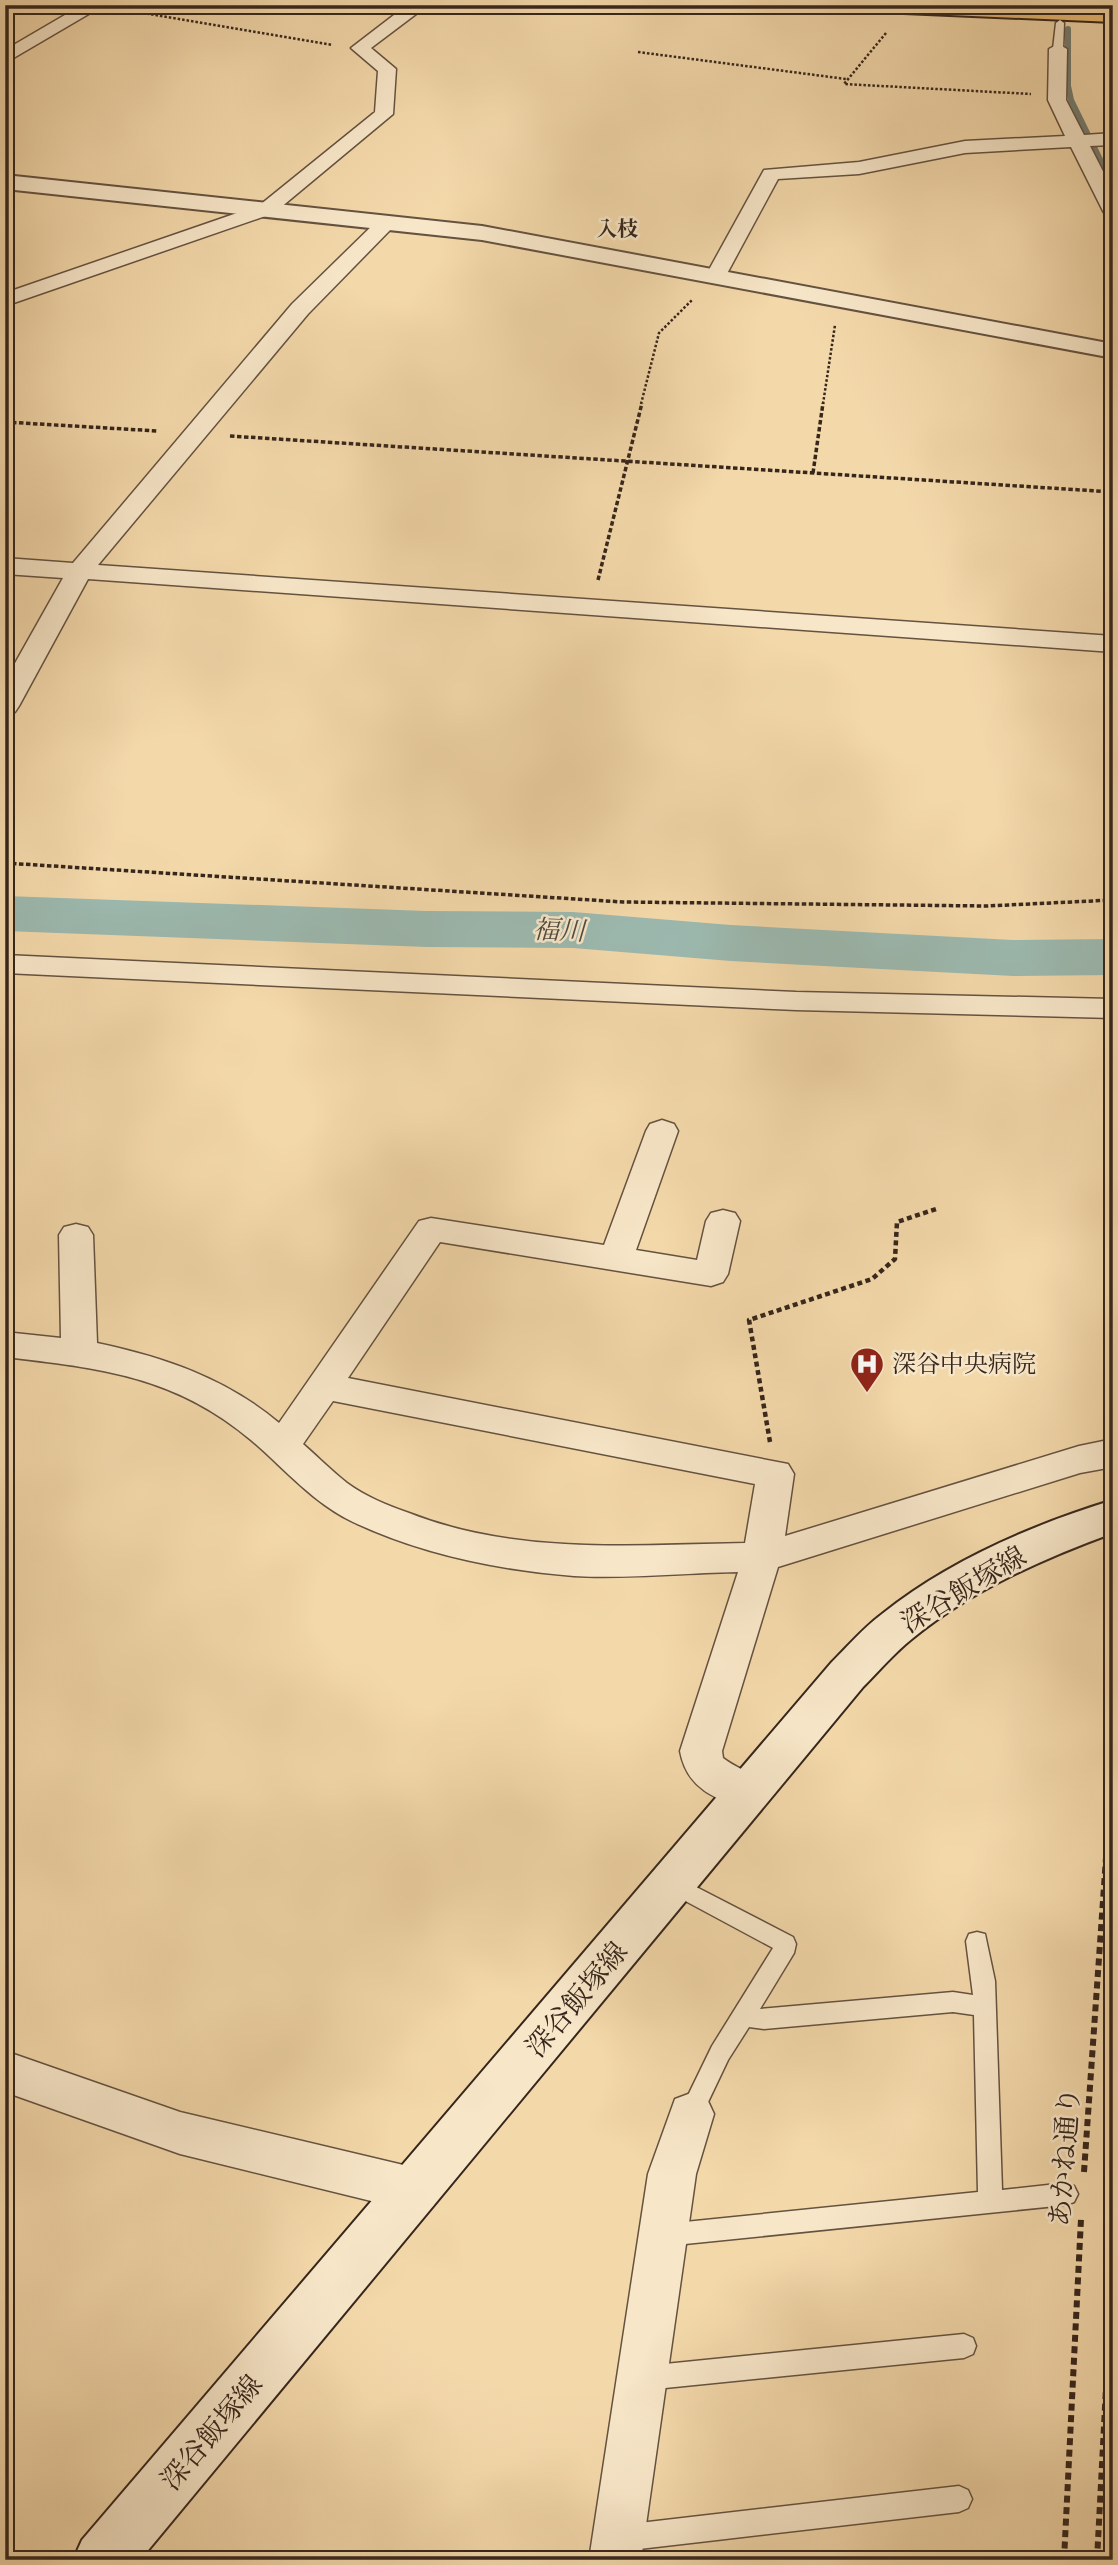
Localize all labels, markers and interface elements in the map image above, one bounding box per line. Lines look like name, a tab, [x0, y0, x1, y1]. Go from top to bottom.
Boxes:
district label: 入枝	[596, 217, 638, 243]
water label: 福川	[532, 914, 588, 948]
hospital icon: 深谷中央病院	[848, 1345, 886, 1394]
place label: 深谷中央病院	[892, 1350, 1036, 1380]
street label: 深谷飯塚線	[895, 1539, 1033, 1641]
street label: 深谷飯塚線	[519, 1935, 636, 2065]
street label: あかね通り	[1043, 2086, 1088, 2228]
street label: 深谷飯塚線	[154, 2368, 271, 2498]

